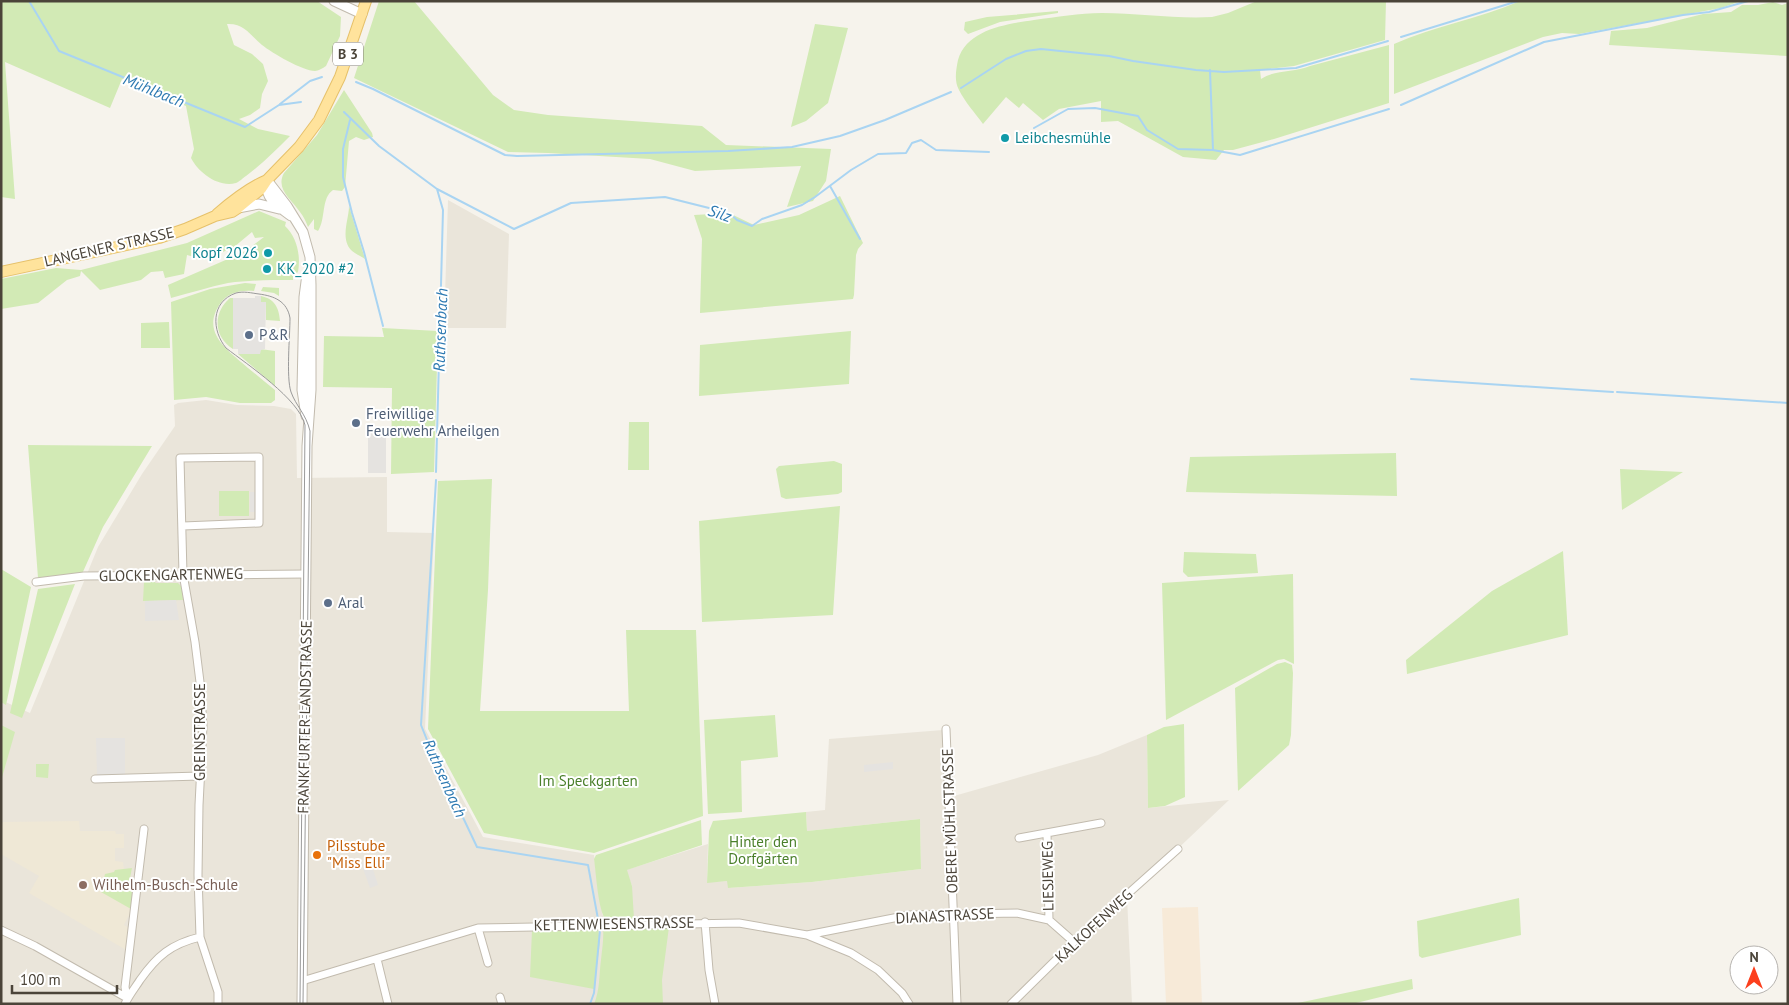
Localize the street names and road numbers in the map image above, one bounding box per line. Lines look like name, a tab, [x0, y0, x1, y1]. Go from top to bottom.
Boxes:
road number: B 3	[333, 42, 363, 66]
street label: LANGENER STRASSE	[42, 222, 176, 271]
street label: GLOCKENGARTENWEG	[99, 564, 243, 585]
street label: FRANKFURTER LANDSTRASSE	[293, 620, 316, 814]
street label: GREINSTRASSE	[190, 683, 209, 781]
street label: OBERE MÜHLSTRASSE	[937, 748, 962, 894]
street label: LIESJEWEG	[1037, 841, 1058, 911]
street label: KALKOFENWEG	[1051, 885, 1136, 966]
street label: DIANASTRASSE	[895, 903, 995, 928]
street label: KETTENWIESENSTRASSE	[533, 913, 695, 934]

